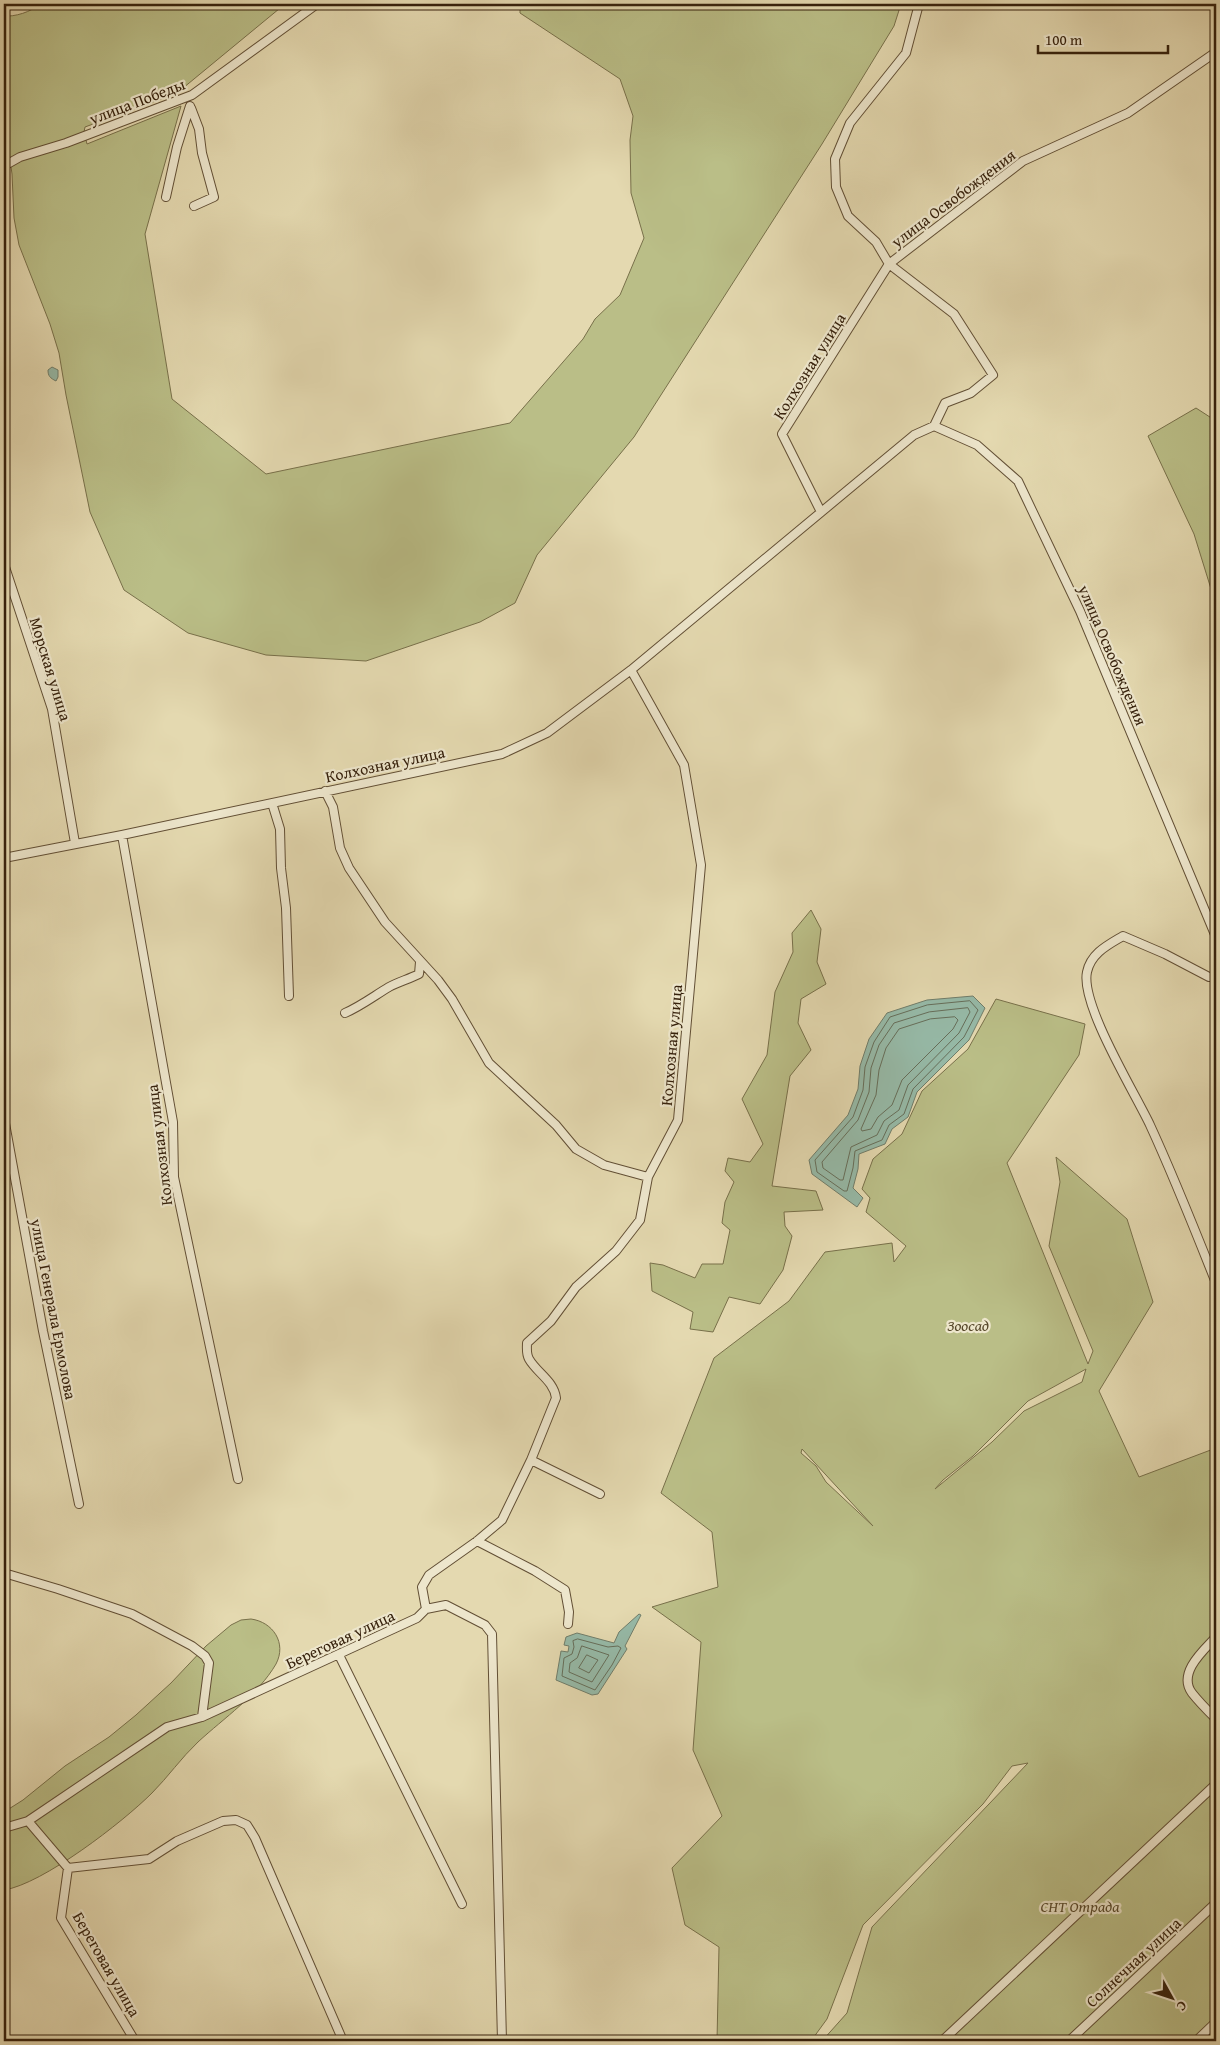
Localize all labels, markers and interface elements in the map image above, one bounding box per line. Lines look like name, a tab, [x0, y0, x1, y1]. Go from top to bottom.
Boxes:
scale bar	[1038, 22, 1168, 54]
text: 100 m	[1045, 29, 1083, 50]
street label: улица Победы	[85, 72, 188, 131]
street label: улица Освобождения	[885, 143, 1020, 254]
street label: Колхозная улица	[767, 308, 852, 424]
street label: улица Освобождения	[1072, 580, 1153, 729]
street label: Морская улица	[24, 614, 78, 724]
street label: Колхозная улица	[323, 740, 447, 788]
street label: Колхозная улица	[654, 983, 688, 1107]
street label: Колхозная улица	[140, 1083, 178, 1207]
street label: улица Генерала Ермолова	[25, 1216, 83, 1402]
park label: Зоосад	[947, 1313, 989, 1337]
street label: Береговая улица	[282, 1603, 399, 1675]
park label: СНТ Отрада	[1040, 1894, 1120, 1918]
street label: Береговая улица	[67, 1907, 147, 2021]
street label: Солнечная улица	[1082, 1913, 1184, 2011]
north arrow	[1148, 1972, 1198, 2022]

